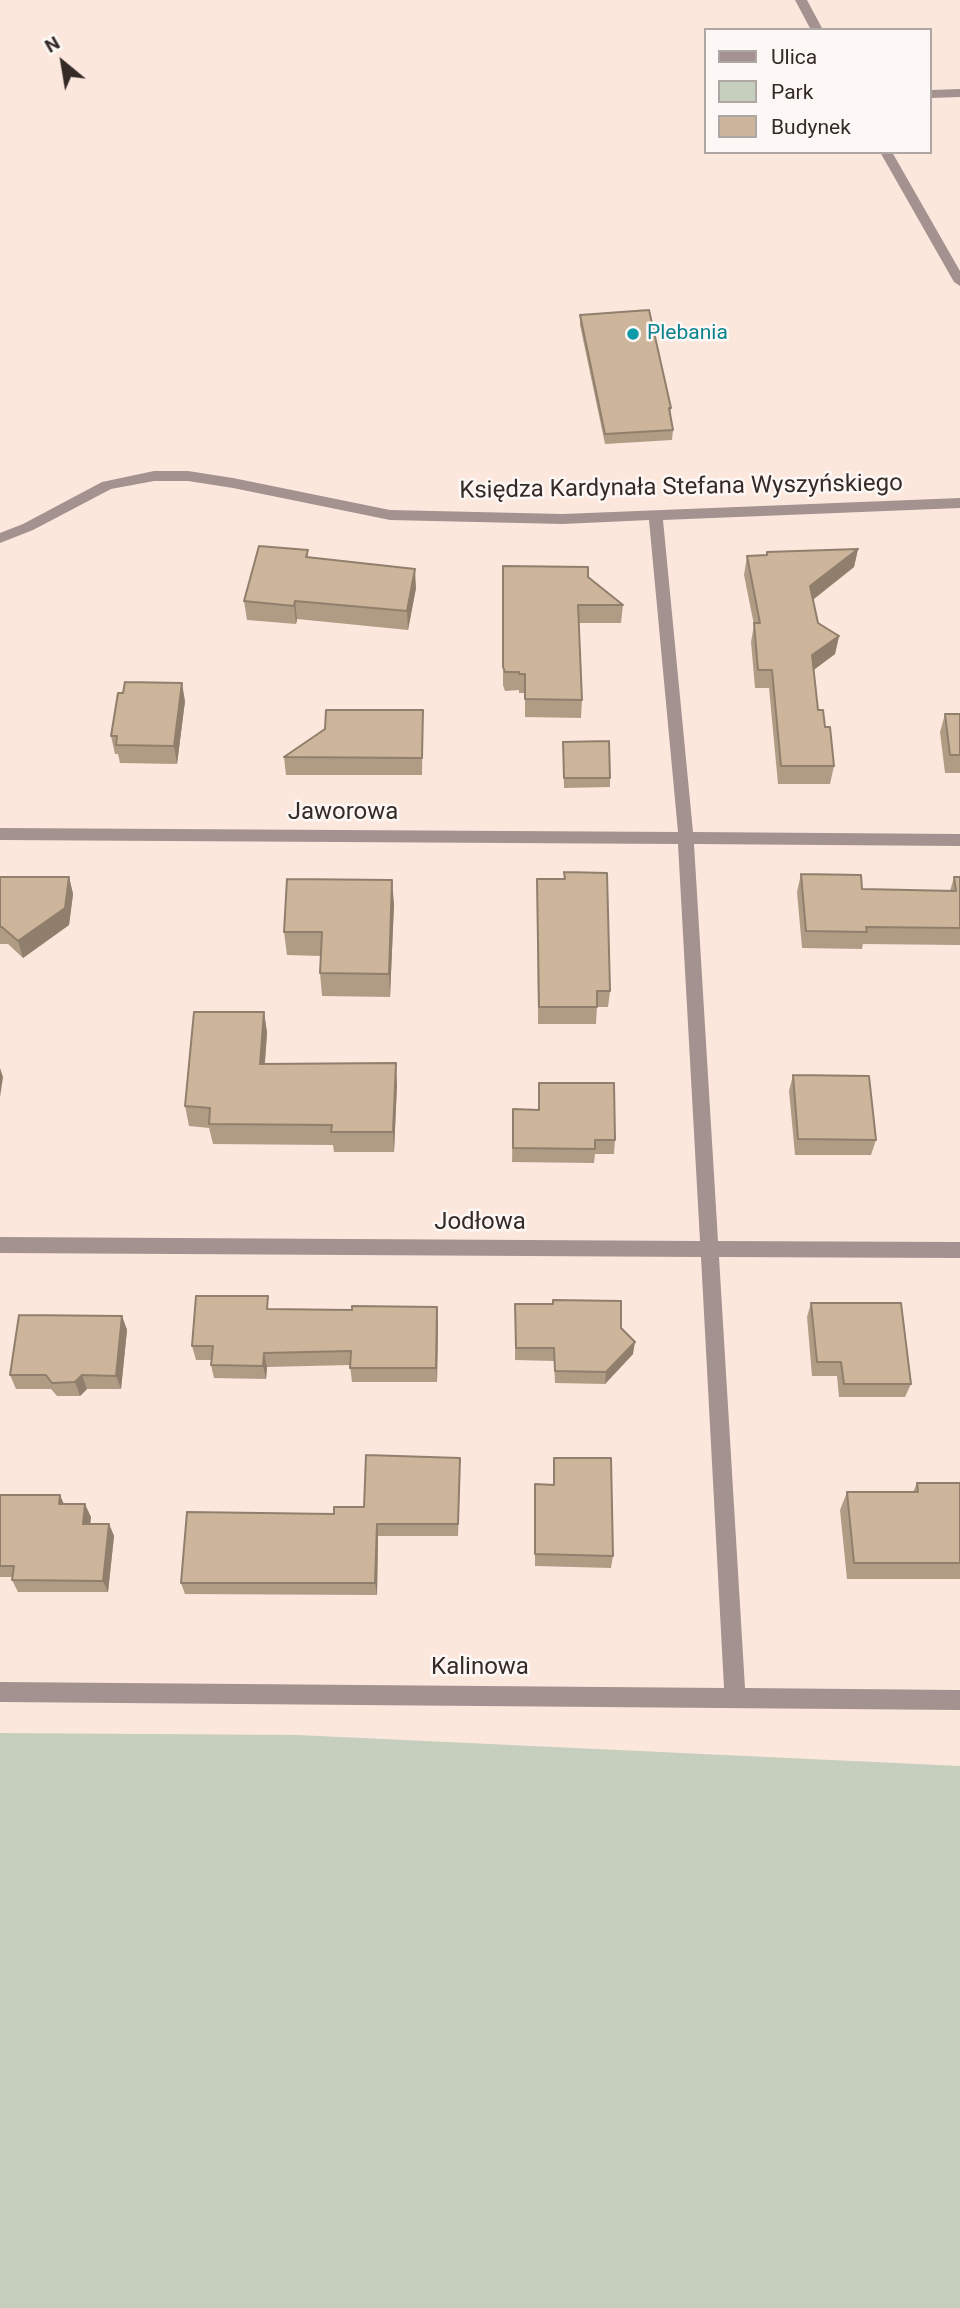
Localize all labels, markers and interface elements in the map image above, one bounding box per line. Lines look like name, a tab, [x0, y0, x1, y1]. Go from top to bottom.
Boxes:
north arrow	[28, 28, 98, 98]
legend	[704, 28, 932, 154]
text: N	[41, 31, 64, 58]
text: Ulica	[771, 45, 817, 69]
text: Park	[771, 80, 813, 104]
text: Budynek	[771, 115, 851, 139]
place label: Plebania	[647, 321, 728, 347]
marker: Plebania	[625, 326, 641, 342]
street label: Księdza Kardynała Stefana Wyszyńskiego	[459, 470, 903, 506]
street label: Jaworowa	[288, 799, 398, 827]
street label: Jodłowa	[434, 1209, 526, 1237]
street label: Kalinowa	[431, 1654, 529, 1682]

